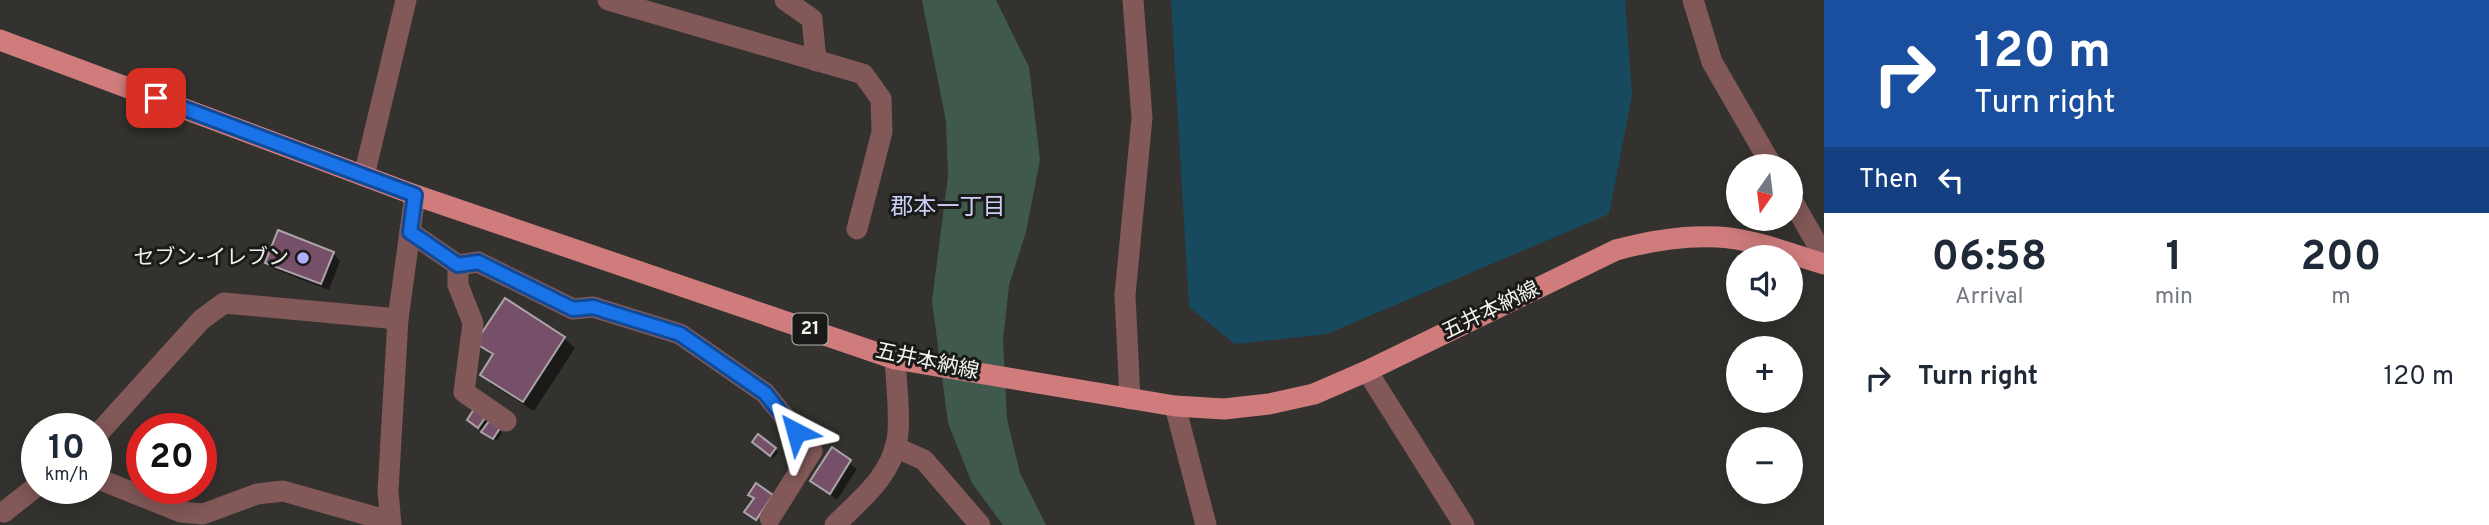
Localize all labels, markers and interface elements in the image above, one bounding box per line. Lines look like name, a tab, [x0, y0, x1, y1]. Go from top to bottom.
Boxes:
text: 120 m	[1974, 23, 2111, 85]
icon: right	[1859, 28, 1950, 119]
pin	[126, 68, 186, 128]
icon: arrive	[137, 79, 175, 117]
text: Turn right	[1974, 84, 2116, 124]
north arrow	[1726, 154, 1802, 231]
map controls	[1726, 154, 1803, 504]
icon: left	[1932, 161, 1970, 199]
text: Then	[1859, 164, 1918, 197]
district label: 郡本一丁目	[891, 194, 1006, 223]
text: 06:58	[1931, 232, 2047, 285]
text: 1	[2165, 232, 2182, 285]
text: 200	[2300, 232, 2381, 285]
place label: セブン-イレブン	[134, 245, 289, 272]
button: sound	[1726, 245, 1803, 322]
marker: セブン-イレブン	[295, 250, 311, 266]
street label: 五井本納線	[1438, 276, 1544, 346]
text: Arrival	[1955, 283, 2024, 312]
text: min	[2155, 283, 2193, 312]
text: m	[2331, 283, 2351, 312]
road number: 21	[792, 314, 828, 344]
button: +	[1726, 336, 1803, 413]
street label: 五井本納線	[873, 338, 981, 386]
icon: right	[1859, 359, 1897, 397]
text: Turn right	[1918, 361, 2038, 394]
text: 120 m	[2384, 361, 2454, 394]
position arrow	[759, 395, 833, 469]
speed limit sign: 20	[126, 413, 217, 504]
text: 10	[48, 427, 85, 471]
button: −	[1726, 427, 1803, 504]
text: km/h	[45, 464, 88, 487]

